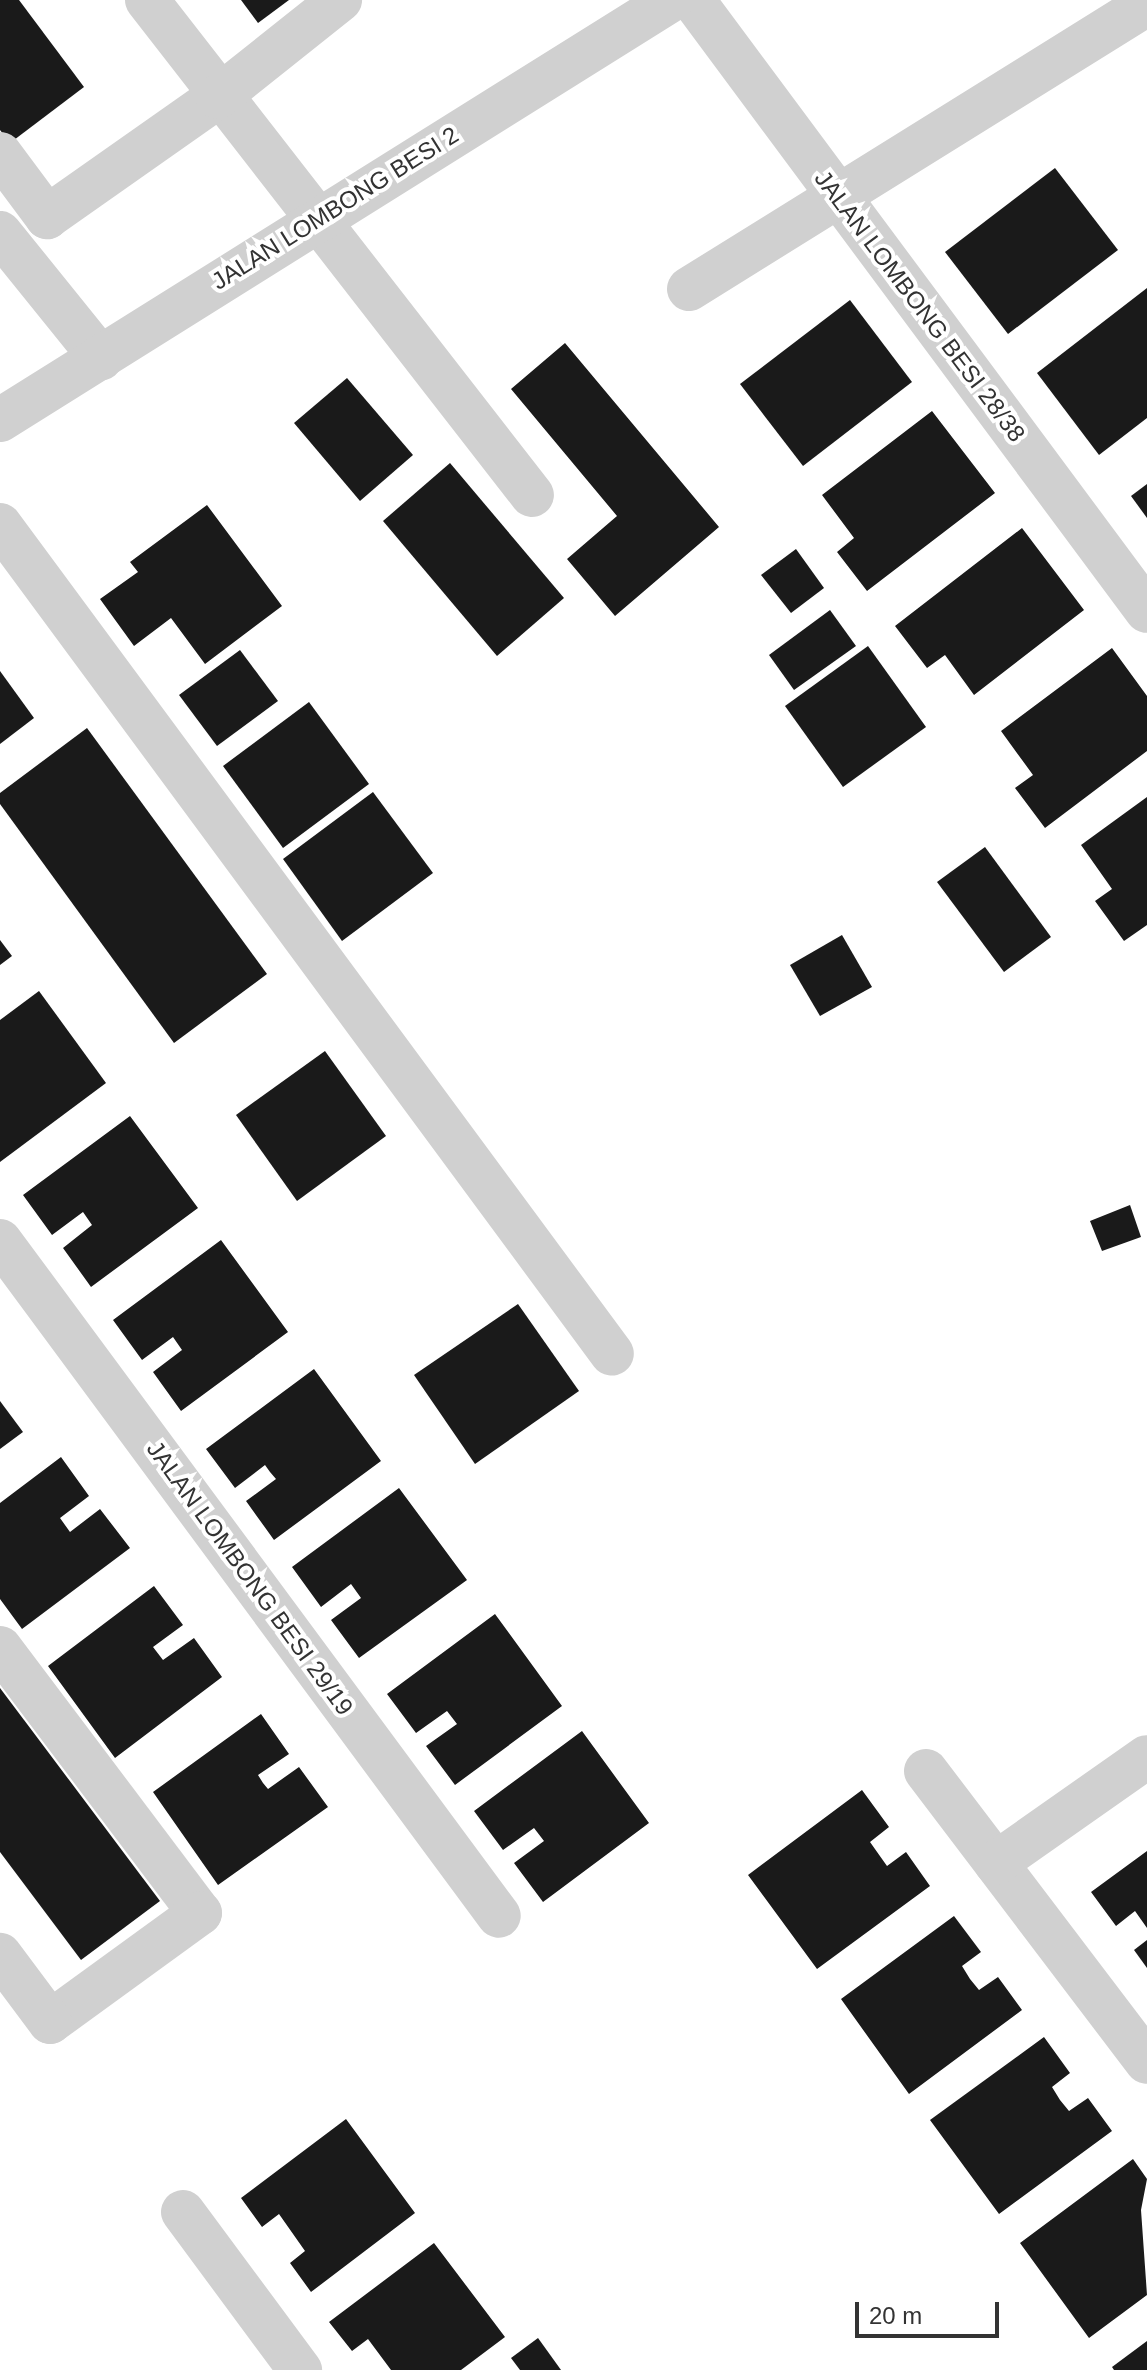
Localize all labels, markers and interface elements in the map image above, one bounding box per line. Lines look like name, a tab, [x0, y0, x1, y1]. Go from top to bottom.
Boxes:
street label: JALAN LOMBONG BESI 2	[206, 120, 464, 296]
street label: JALAN LOMBONG BESI 28/38	[809, 165, 1031, 447]
street label: JALAN LOMBONG BESI 29/19	[141, 1435, 359, 1721]
scale bar	[859, 2286, 1003, 2336]
text: 20 m	[869, 2302, 922, 2329]

